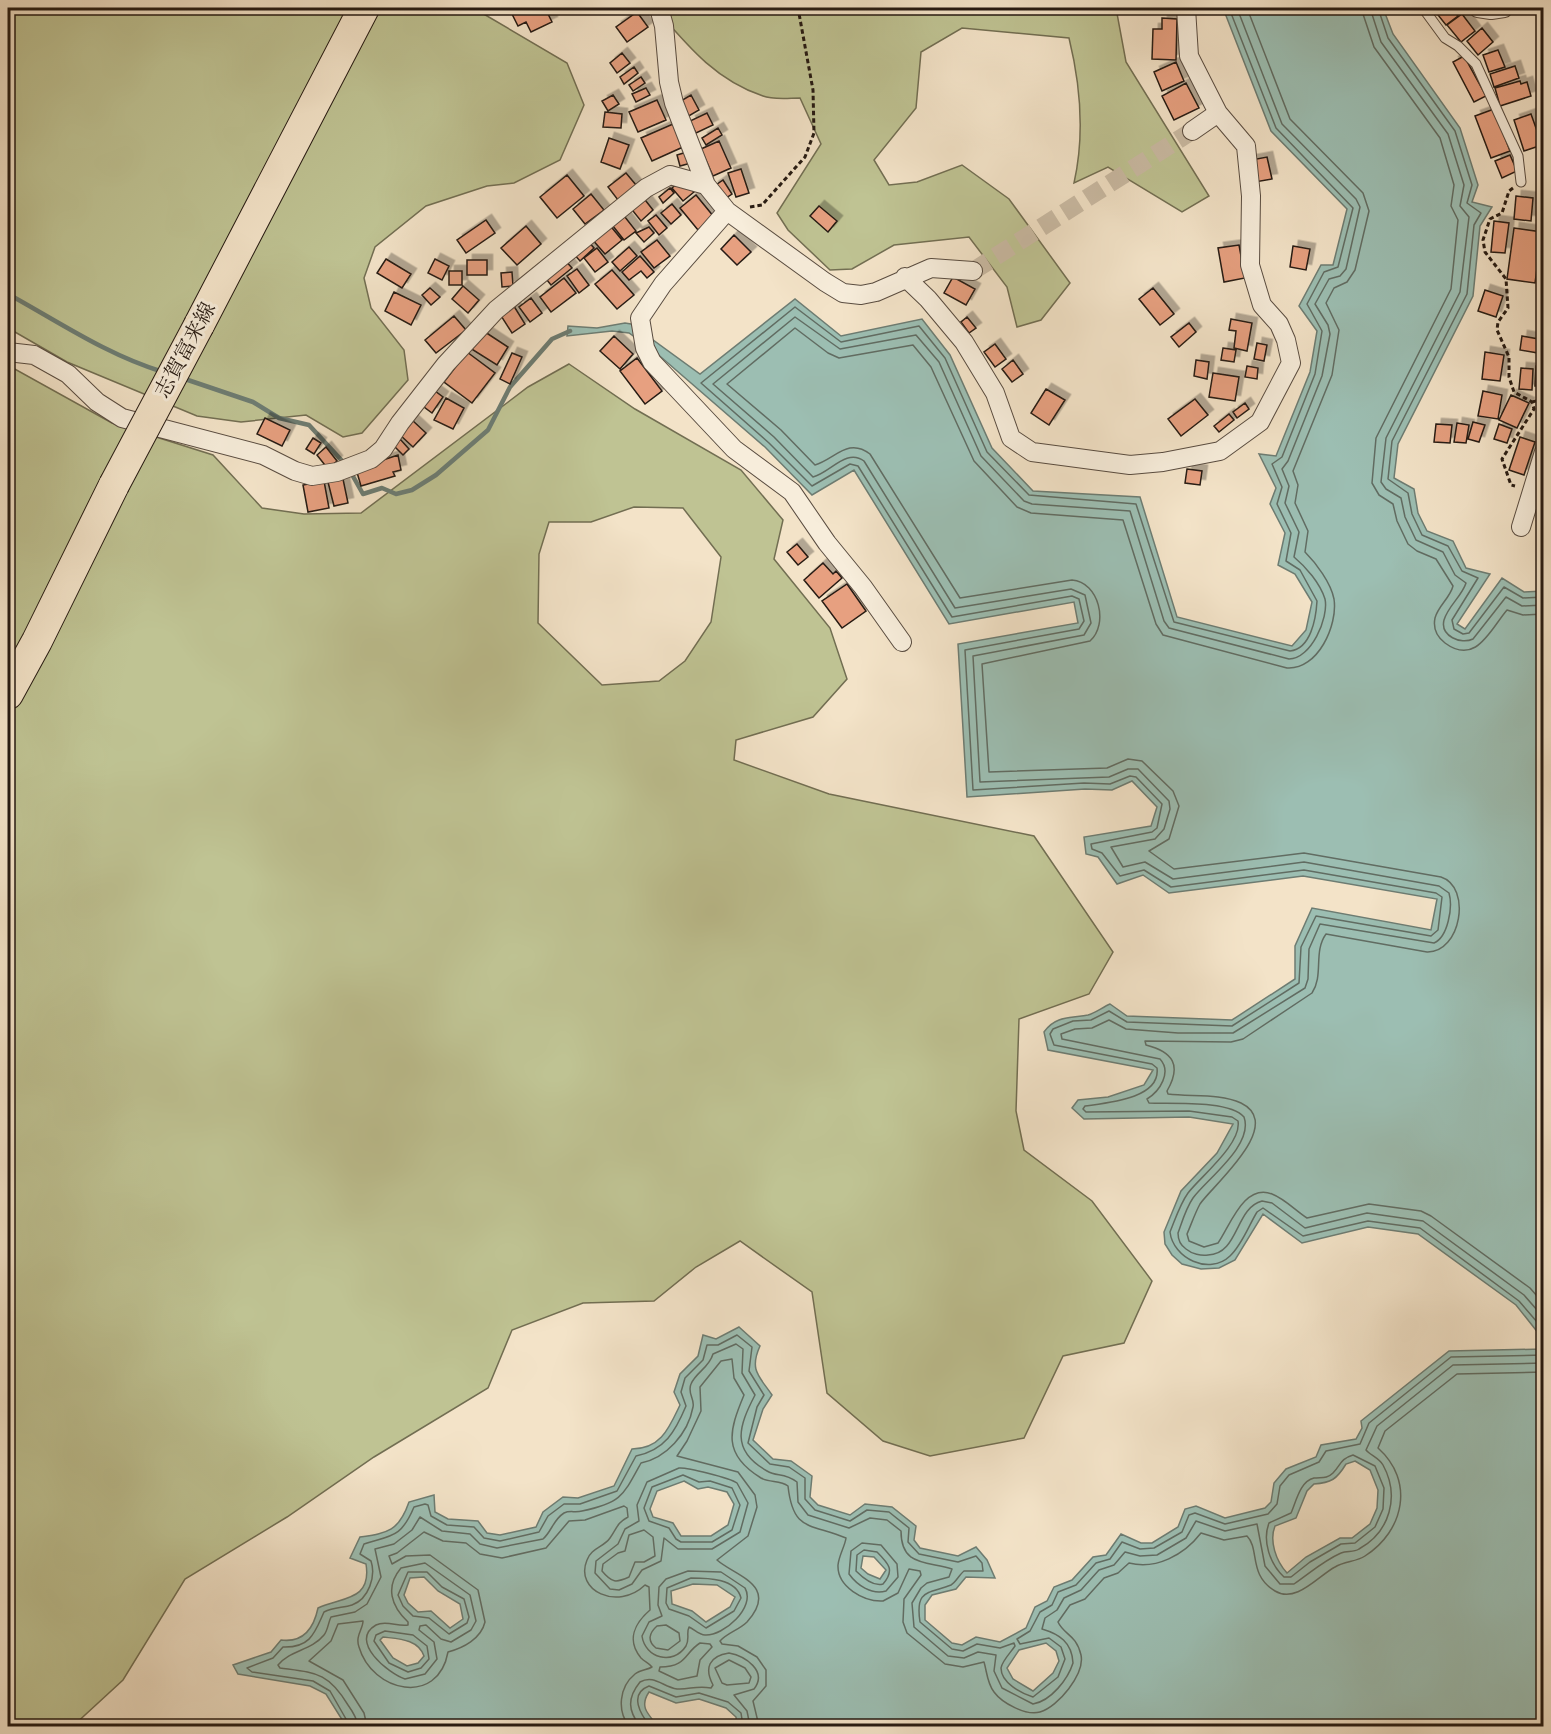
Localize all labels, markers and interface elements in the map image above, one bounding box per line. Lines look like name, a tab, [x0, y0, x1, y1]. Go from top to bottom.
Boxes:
street label: 志賀富来線	[148, 297, 221, 402]

